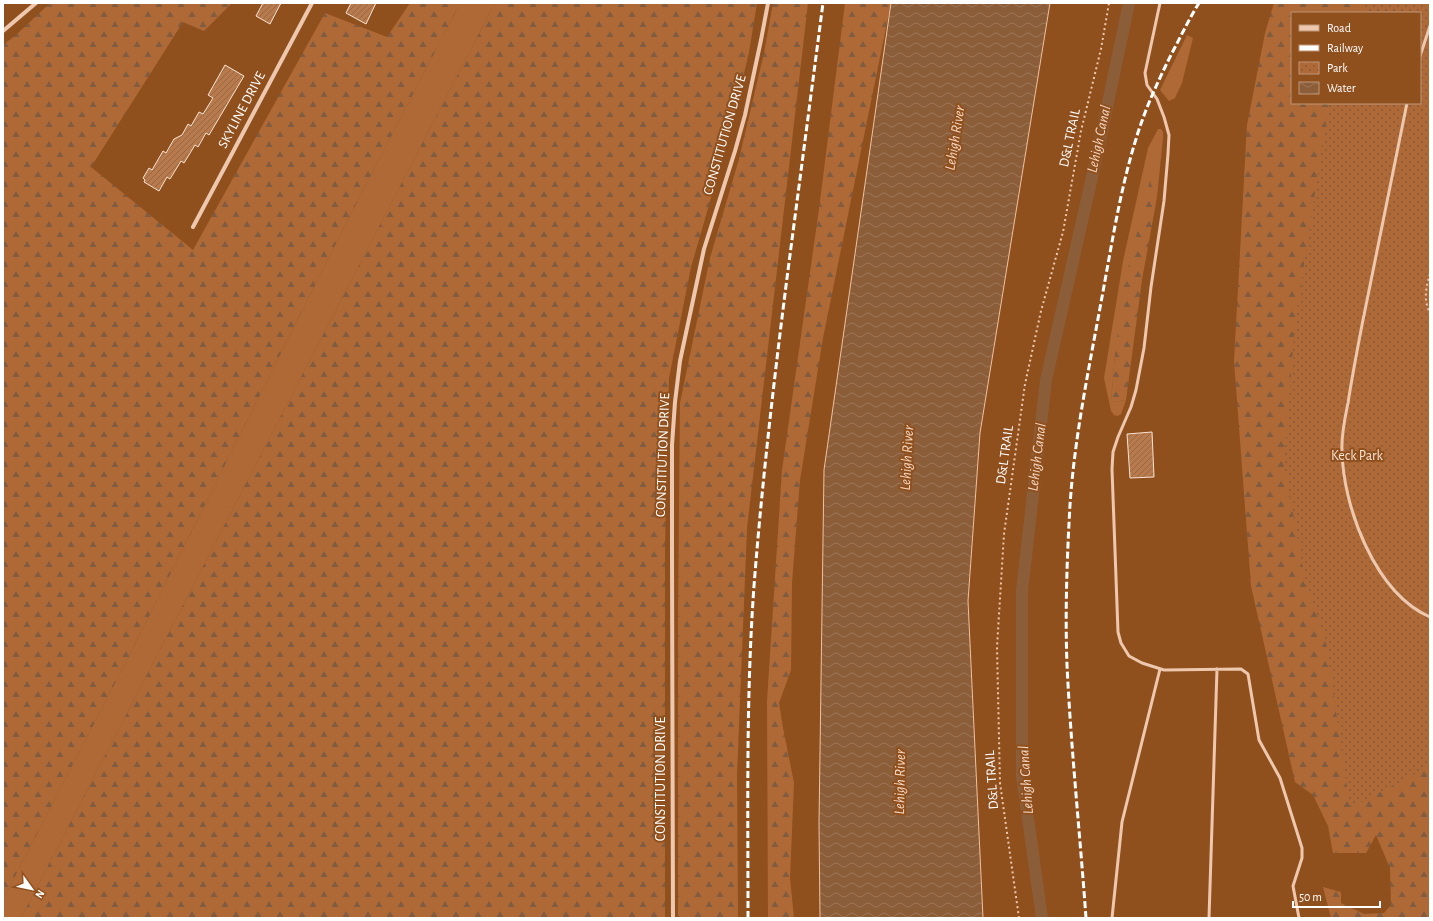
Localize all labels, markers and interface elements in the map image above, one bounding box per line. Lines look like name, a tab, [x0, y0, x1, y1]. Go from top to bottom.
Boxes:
legend	[1291, 12, 1421, 104]
text: Road	[1327, 22, 1351, 34]
text: Railway	[1327, 42, 1363, 55]
text: Park	[1327, 62, 1348, 74]
street label: SKYLINE DRIVE	[216, 69, 268, 151]
street label: CONSTITUTION DRIVE	[701, 73, 749, 197]
text: Water	[1327, 82, 1356, 94]
water label: Lehigh River	[942, 103, 968, 171]
water label: Lehigh Canal	[1085, 104, 1114, 174]
street label: D&L TRAIL	[1057, 107, 1083, 168]
street label: CONSTITUTION DRIVE	[654, 392, 672, 517]
water label: Lehigh Canal	[1025, 422, 1049, 492]
water label: Lehigh River	[898, 424, 916, 491]
street label: D&L TRAIL	[994, 425, 1016, 485]
park label: Keck Park	[1331, 449, 1384, 463]
street label: CONSTITUTION DRIVE	[654, 717, 668, 841]
water label: Lehigh Canal	[1016, 745, 1036, 815]
water label: Lehigh River	[892, 748, 908, 815]
street label: D&L TRAIL	[983, 750, 1001, 810]
north arrow	[12, 869, 52, 909]
scale bar	[1293, 883, 1380, 909]
text: N	[33, 888, 47, 900]
text: 50 m	[1299, 891, 1322, 903]

